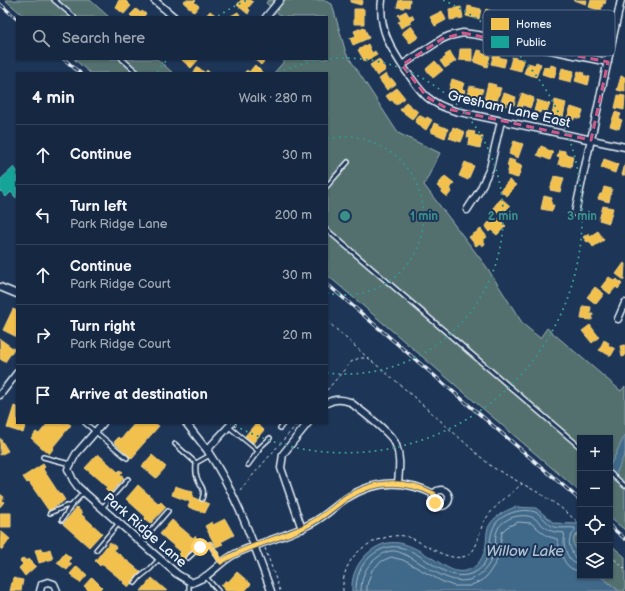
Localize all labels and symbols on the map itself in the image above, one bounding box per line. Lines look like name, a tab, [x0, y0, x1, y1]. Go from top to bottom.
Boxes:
legend	[483, 10, 615, 56]
text: Homes	[516, 18, 552, 31]
text: Public	[516, 36, 546, 49]
street label: Gresham Lane East	[446, 87, 573, 132]
centre of rings	[338, 209, 352, 223]
text: 1 min	[410, 209, 438, 224]
text: 2 min	[488, 209, 518, 224]
text: 3 min	[567, 209, 597, 224]
street label: Park Ridge Lane	[100, 489, 190, 571]
route end	[426, 494, 444, 512]
route start	[191, 538, 209, 556]
water label: Willow Lake	[486, 542, 564, 561]

